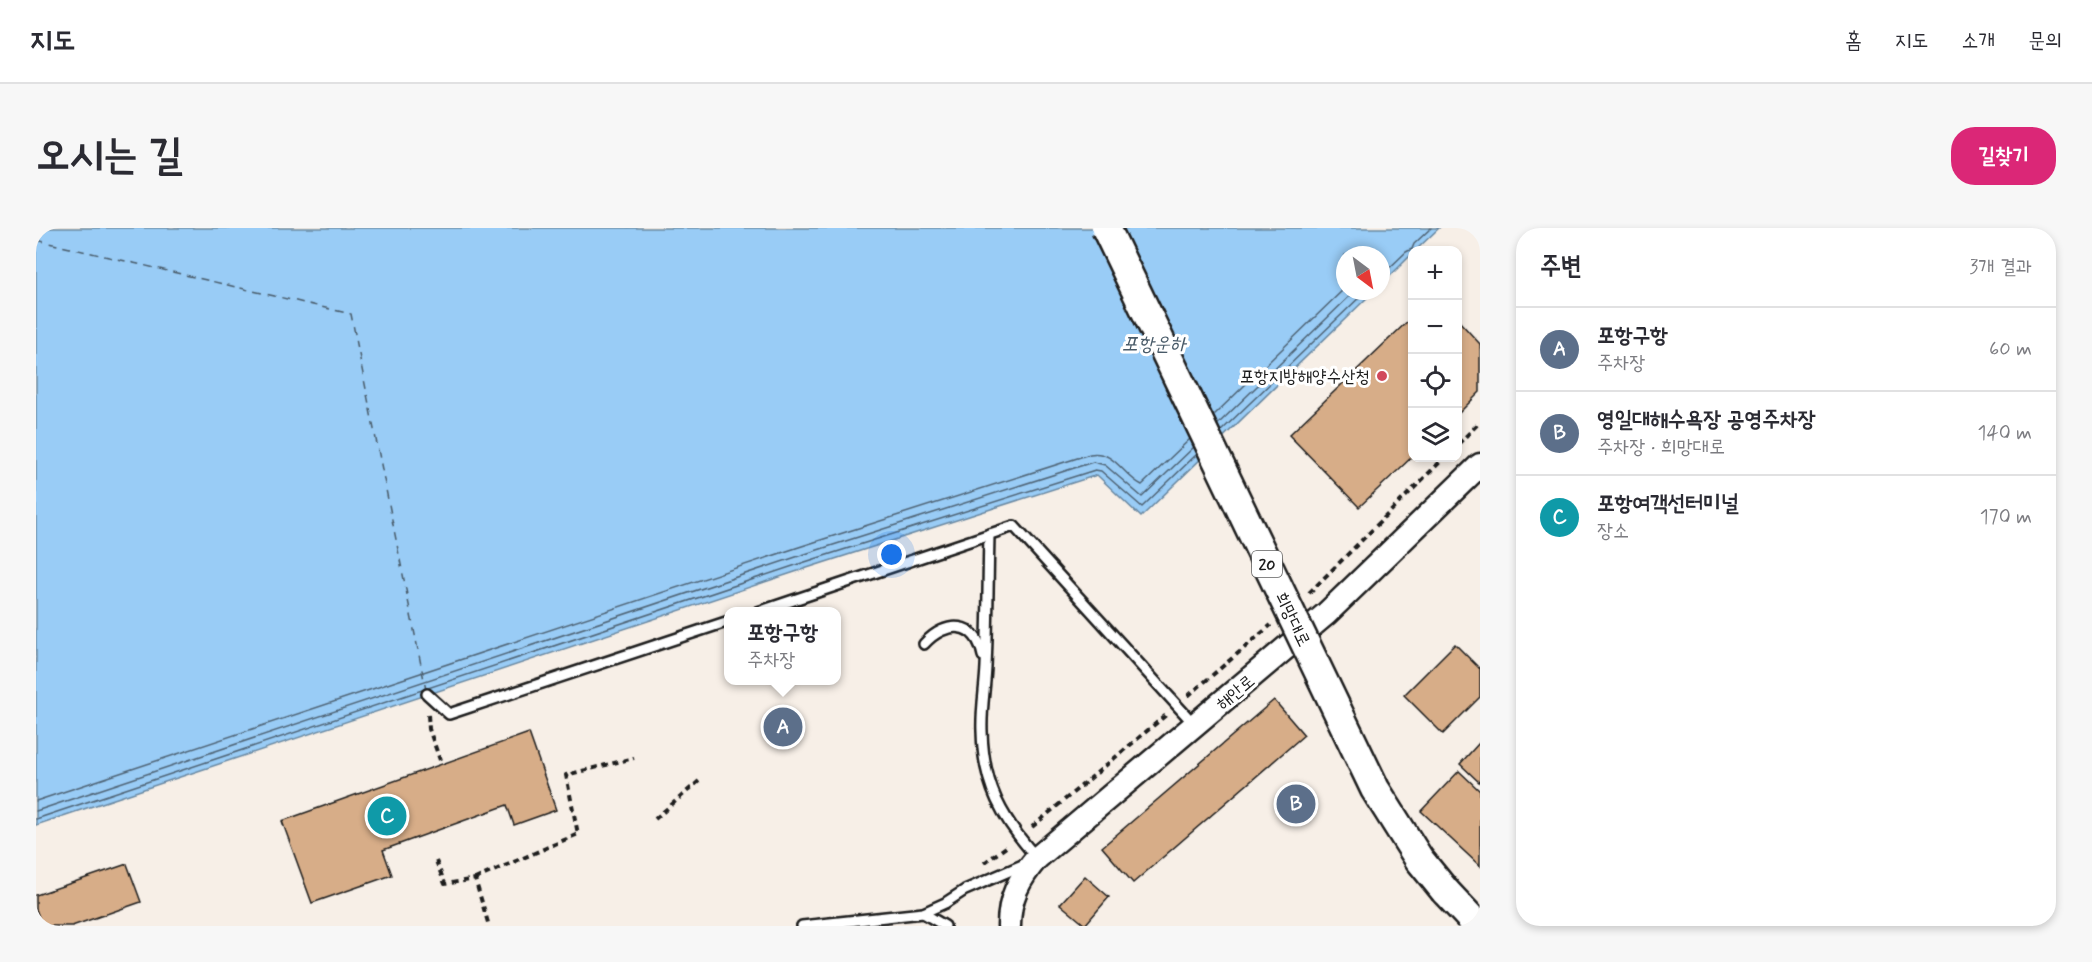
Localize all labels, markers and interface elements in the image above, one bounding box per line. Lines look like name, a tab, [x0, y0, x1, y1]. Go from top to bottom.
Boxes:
text: 지도	[30, 23, 75, 60]
text: 홈	[1845, 27, 1862, 55]
text: 지도	[1895, 27, 1928, 55]
text: 소개	[1961, 27, 1995, 55]
text: 문의	[2028, 27, 2062, 55]
button: 길찾기	[1951, 127, 2056, 185]
text: 오시는 길	[36, 129, 183, 184]
north arrow	[1336, 246, 1390, 300]
map controls	[1408, 246, 1462, 462]
button: +	[1408, 246, 1462, 300]
text: 주변	[1540, 250, 1582, 284]
text: 3개 결과	[1969, 254, 2032, 281]
button: −	[1408, 300, 1462, 354]
text: 포항구항	[1597, 322, 1668, 350]
water label: 포항운하	[1122, 331, 1188, 358]
text: A	[1553, 336, 1566, 363]
text: 60 m	[1989, 336, 2032, 363]
text: 주차장	[1597, 350, 1645, 377]
button: locate	[1408, 354, 1462, 408]
place label: 포항지방해양수산청	[1240, 365, 1370, 389]
marker: 포항지방해양수산청	[1375, 369, 1389, 383]
text: 영일대해수욕장 공영주차장	[1597, 406, 1815, 434]
button: layers	[1408, 408, 1462, 462]
text: B	[1553, 420, 1566, 447]
text: 140 m	[1978, 420, 2032, 447]
text: 주차장 · 희망대로	[1597, 434, 1725, 461]
text: 포항여객선터미널	[1597, 490, 1739, 518]
text: C	[1552, 504, 1567, 531]
text: 170 m	[1980, 504, 2032, 531]
text: 장소	[1597, 518, 1629, 545]
your location	[877, 540, 906, 569]
road number: 20	[1252, 551, 1282, 577]
street label: 희망대로	[1269, 588, 1316, 651]
popup	[724, 607, 841, 685]
text: 포항구항	[747, 619, 818, 647]
text: 주차장	[747, 647, 795, 674]
street label: 해안로	[1211, 670, 1260, 716]
pin: A	[764, 704, 802, 750]
pin: B	[1276, 782, 1316, 826]
pin: C	[368, 794, 406, 838]

